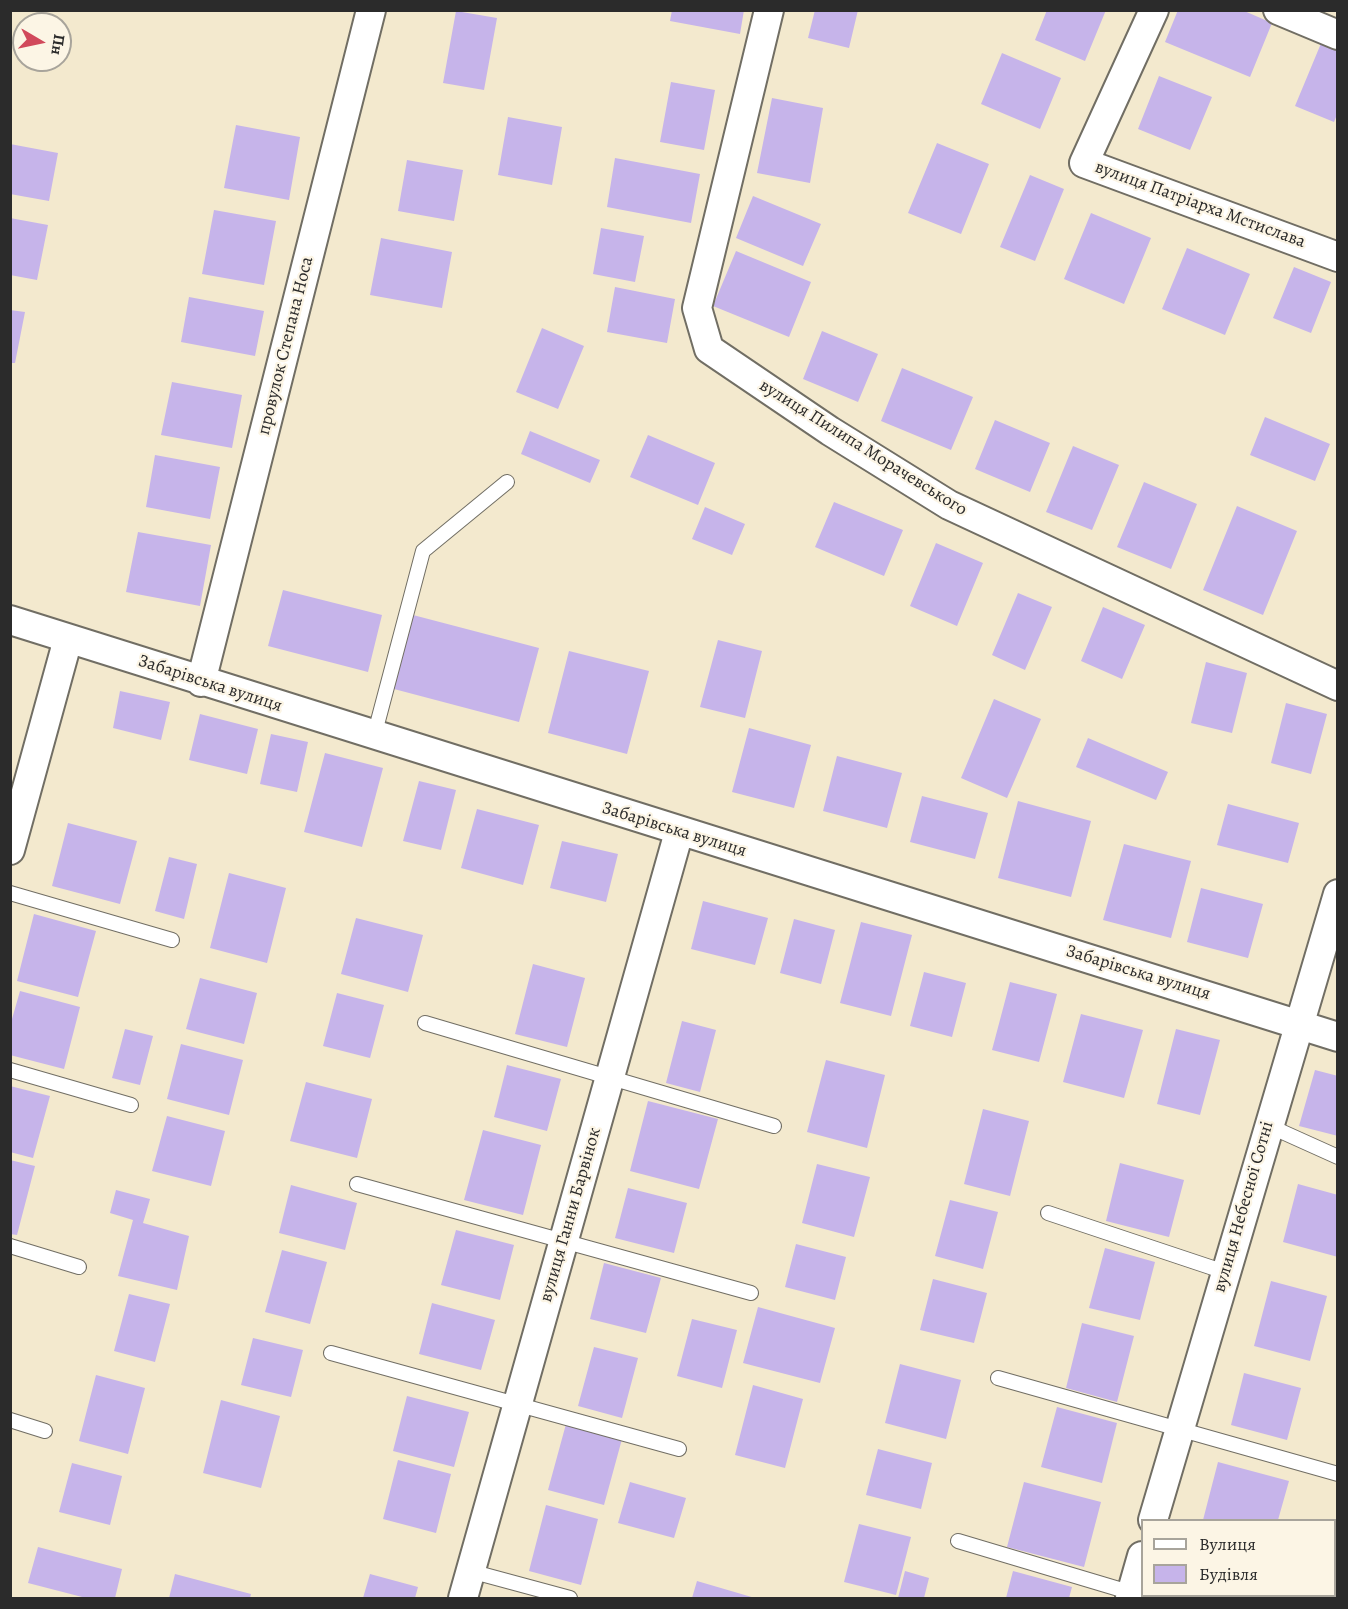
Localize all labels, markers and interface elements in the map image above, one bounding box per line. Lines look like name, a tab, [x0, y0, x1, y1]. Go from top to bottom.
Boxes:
north arrow	[12, 12, 72, 72]
text: Пн	[45, 32, 70, 57]
street label: вулиця Патріарха Мстислава	[1092, 157, 1308, 253]
street label: провулок Степана Носа	[253, 255, 319, 437]
street label: вулиця Пилипа Морачевського	[755, 375, 971, 521]
street label: Забарівська вулиця	[135, 651, 285, 717]
street label: Забарівська вулиця	[599, 798, 749, 862]
street label: Забарівська вулиця	[1063, 941, 1213, 1005]
street label: вулиця Небесної Сотні	[1209, 1119, 1279, 1295]
street label: вулиця Ганни Барвінок	[536, 1125, 606, 1305]
legend	[1141, 1519, 1336, 1597]
text: Вулиця	[1199, 1532, 1256, 1556]
text: Будівля	[1199, 1562, 1258, 1586]

